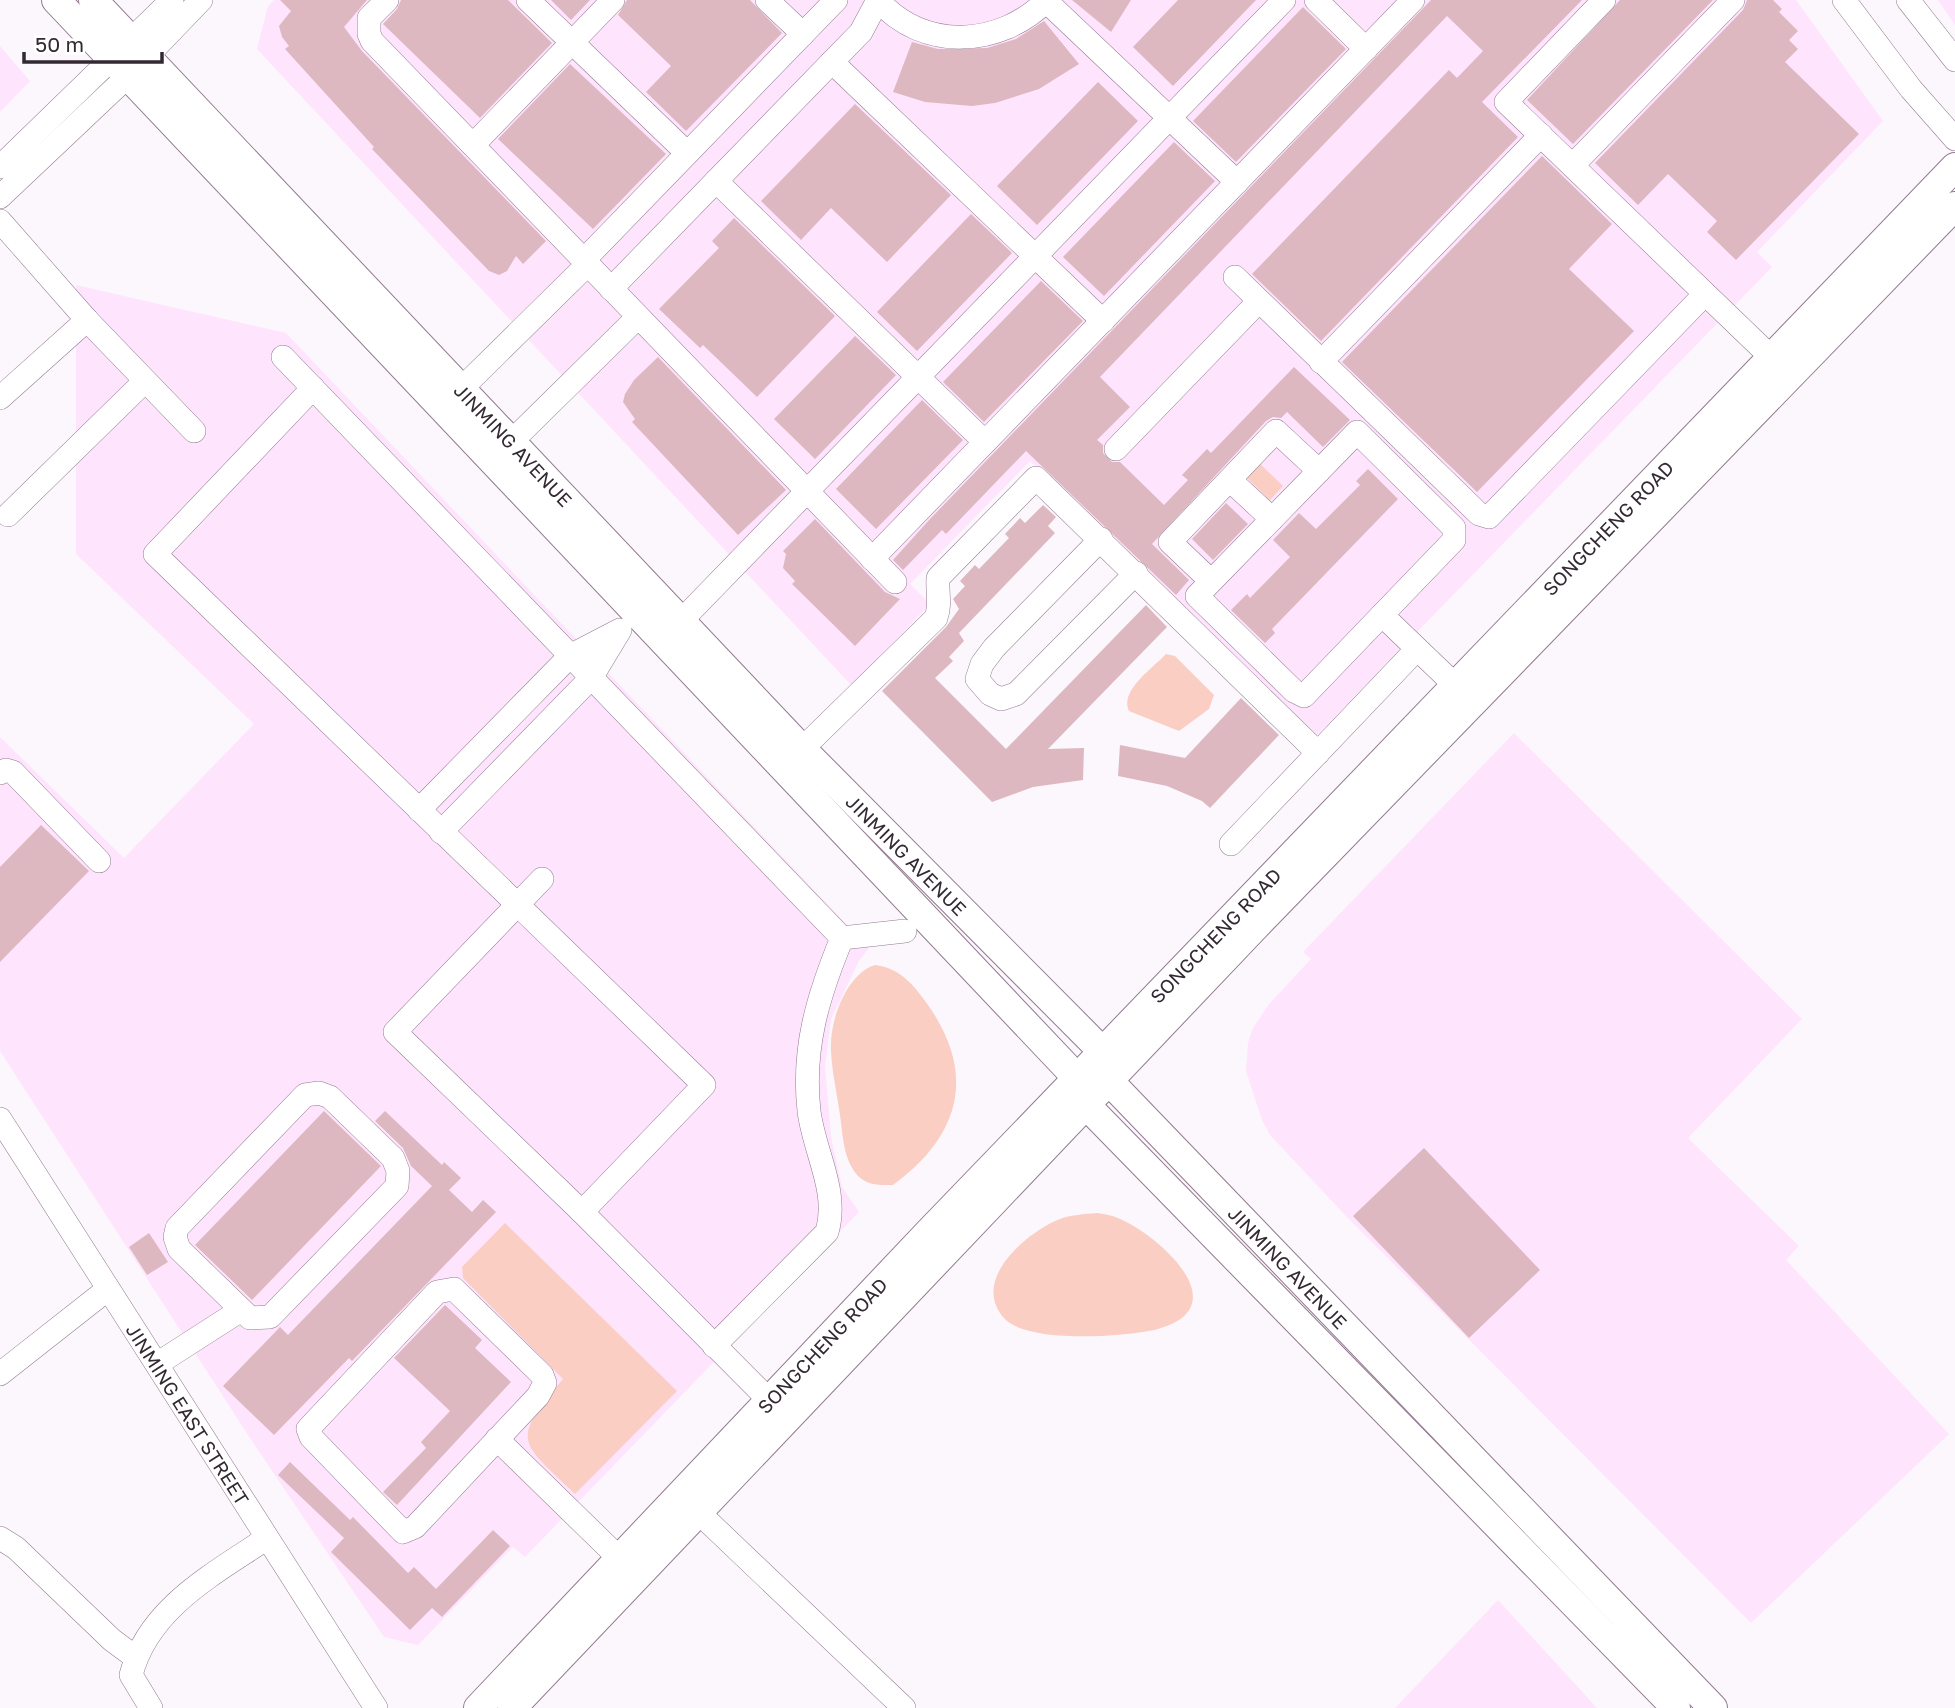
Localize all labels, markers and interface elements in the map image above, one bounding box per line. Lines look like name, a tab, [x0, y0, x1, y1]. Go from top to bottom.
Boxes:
scale bar	[24, 21, 163, 65]
text: 50 m	[35, 31, 84, 57]
street label: JINMING AVENUE	[450, 378, 577, 511]
street label: SONGCHENG ROAD	[1538, 455, 1678, 600]
street label: JINMING AVENUE	[842, 789, 972, 920]
street label: SONGCHENG ROAD	[1145, 863, 1285, 1007]
street label: JINMING AVENUE	[1224, 1201, 1352, 1333]
street label: SONGCHENG ROAD	[752, 1272, 891, 1418]
street label: JINMING EAST STREET	[122, 1319, 255, 1509]

